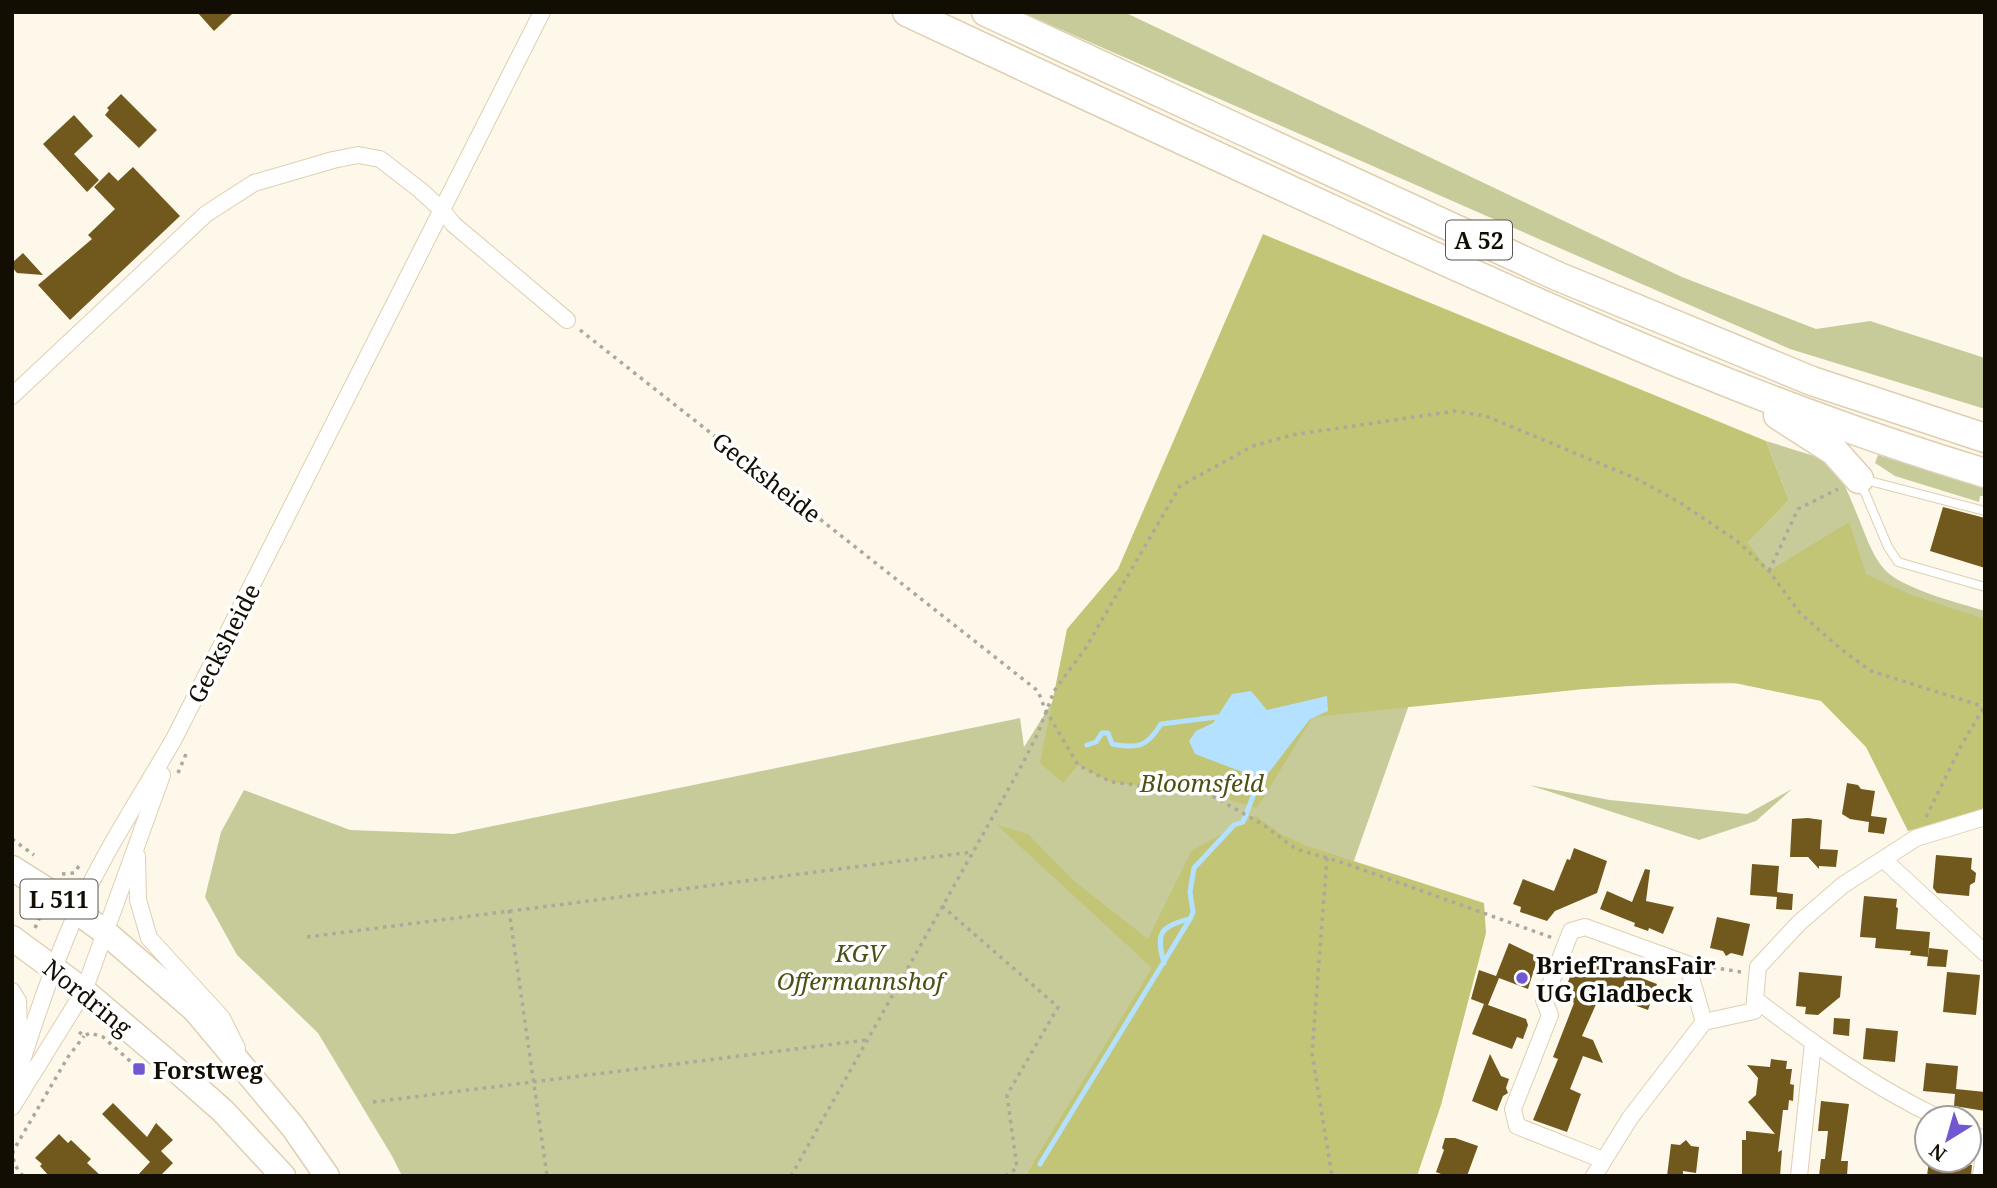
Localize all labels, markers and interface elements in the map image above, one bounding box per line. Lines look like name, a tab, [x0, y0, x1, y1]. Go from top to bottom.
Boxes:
road number: A 52	[1446, 220, 1512, 260]
street label: Gecksheide	[706, 424, 828, 530]
street label: Gecksheide	[179, 578, 267, 708]
park label: Bloomsfeld	[1139, 766, 1264, 799]
road number: L 511	[20, 879, 98, 918]
park label: KGV Offermannshof	[777, 936, 948, 997]
place label: BriefTransFair UG Gladbeck	[1536, 948, 1716, 1009]
street label: Nordring	[37, 951, 139, 1043]
marker: BriefTransFair UG Gladbeck	[1514, 970, 1530, 986]
place label: Forstweg	[153, 1053, 264, 1086]
marker: Forstweg	[131, 1061, 147, 1077]
north arrow	[1913, 1104, 1983, 1174]
text: N	[1924, 1138, 1952, 1167]

